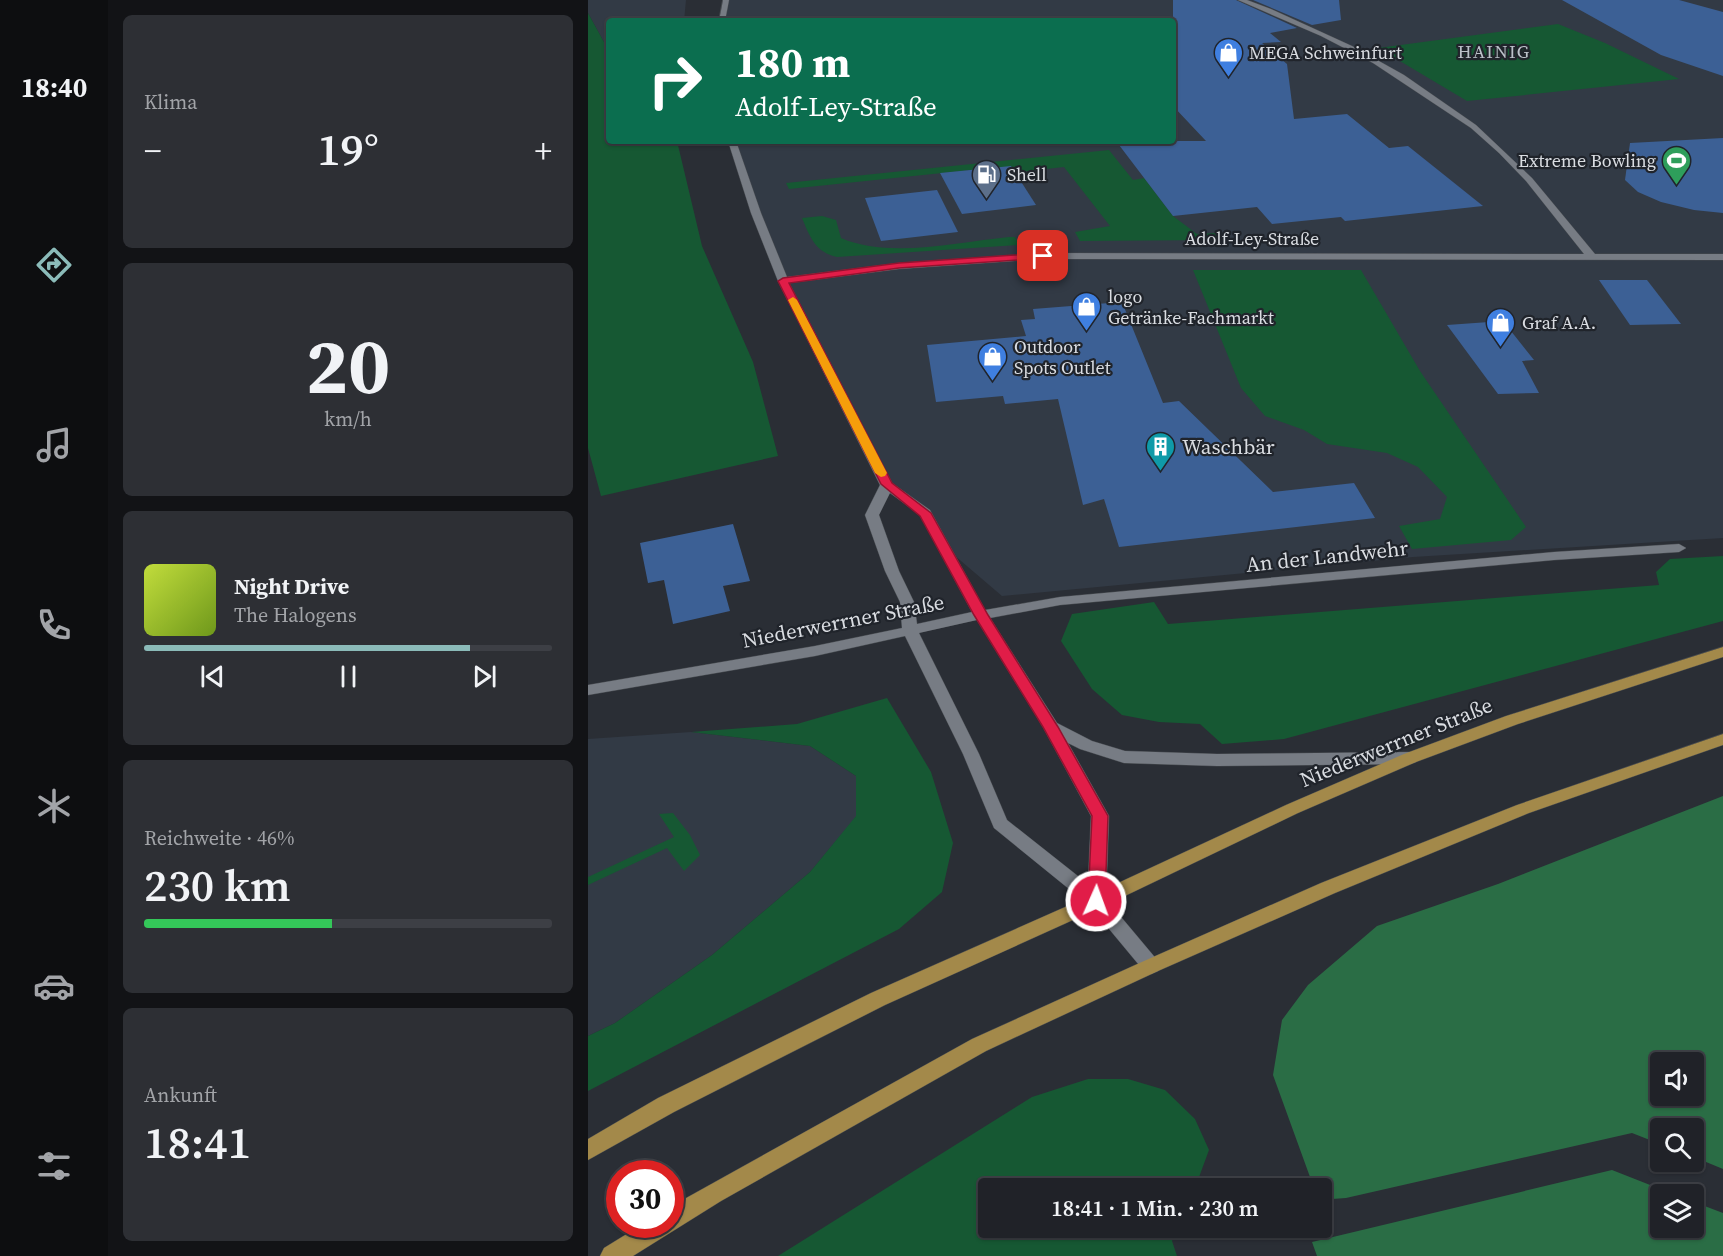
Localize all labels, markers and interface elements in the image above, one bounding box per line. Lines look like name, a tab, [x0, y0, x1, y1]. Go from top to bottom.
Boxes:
text: 180 m	[735, 33, 850, 91]
shop icon: MEGA Schweinfurt	[1212, 36, 1244, 78]
district label: HAINIG	[1457, 39, 1531, 64]
place label: MEGA Schweinfurt	[1249, 40, 1402, 65]
icon: right	[636, 42, 714, 120]
text: 18:40	[21, 69, 87, 106]
text: Klima	[144, 88, 197, 116]
text: Adolf-Ley-Straße	[735, 88, 937, 125]
text: 19°	[317, 118, 379, 180]
text: −	[144, 128, 162, 173]
text: +	[535, 128, 552, 173]
sports icon: Extreme Bowling	[1661, 144, 1693, 186]
place label: Extreme Bowling	[1518, 148, 1656, 173]
fuel station icon: Shell	[970, 158, 1002, 200]
place label: Shell	[1007, 162, 1047, 187]
street label: Adolf-Ley-Straße	[1185, 226, 1319, 251]
pin	[1017, 230, 1068, 281]
icon: arrive	[1026, 239, 1059, 272]
icon: directions	[33, 244, 75, 286]
place label: logo Getränke-Fachmarkt	[1108, 284, 1274, 330]
shop icon: logo Getränke-Fachmarkt	[1071, 290, 1103, 332]
shop icon: Graf A.A.	[1485, 306, 1517, 348]
place label: Graf A.A.	[1522, 310, 1596, 335]
text: 20	[306, 312, 390, 419]
place label: Outdoor Spots Outlet	[1014, 334, 1111, 380]
shop icon: Outdoor Spots Outlet	[977, 340, 1009, 382]
text: km/h	[324, 405, 372, 433]
icon: music	[33, 424, 75, 466]
building icon: Waschbär	[1145, 430, 1177, 472]
place label: Waschbär	[1182, 432, 1275, 461]
street label: An der Landwehr	[1244, 533, 1410, 579]
text: Night Drive	[234, 571, 349, 601]
street label: Niederwerrner Straße	[739, 587, 947, 655]
text: The Halogens	[234, 601, 357, 629]
icon: phone	[33, 604, 75, 646]
icon: previous	[196, 660, 229, 693]
icon: pause	[332, 660, 365, 693]
icon: next	[468, 660, 501, 693]
street label: Niederwerrner Straße	[1295, 690, 1497, 794]
icon: climate	[33, 785, 75, 827]
text: Reichweite · 46%	[144, 824, 295, 852]
text: 230 km	[144, 854, 291, 916]
position arrow	[1064, 869, 1128, 933]
icon: car	[33, 965, 75, 1007]
map controls	[1650, 1052, 1704, 1238]
button: sound	[1650, 1052, 1704, 1106]
text: Ankunft	[144, 1081, 217, 1109]
text: 18:41	[144, 1111, 251, 1173]
button: search	[1650, 1118, 1704, 1172]
icon: filters	[33, 1145, 75, 1187]
speed limit sign: 30	[606, 1160, 684, 1238]
button: layers	[1650, 1184, 1704, 1238]
text: 18:41 · 1 Min. · 230 m	[1051, 1193, 1259, 1223]

